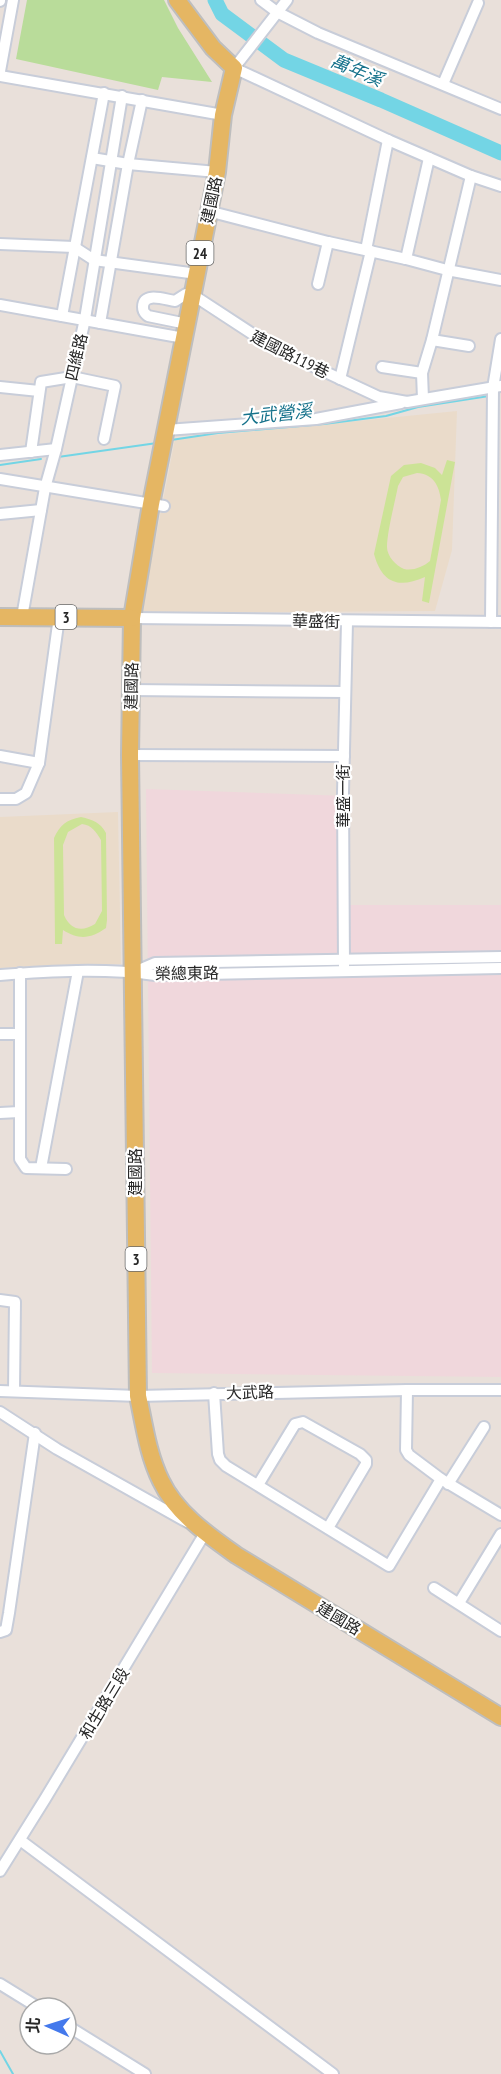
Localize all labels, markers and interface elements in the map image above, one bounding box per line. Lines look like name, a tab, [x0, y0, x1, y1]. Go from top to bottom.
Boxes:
water label: 萬年溪	[328, 49, 389, 92]
street label: 建國路	[196, 174, 226, 226]
road number: 24	[186, 241, 214, 265]
street label: 建國路119巷	[247, 326, 333, 382]
street label: 四維路	[61, 331, 91, 383]
water label: 大武營溪	[239, 398, 316, 429]
road number: 3	[56, 605, 76, 629]
street label: 華盛街	[292, 611, 340, 631]
street label: 建國路	[121, 662, 141, 710]
street label: 華盛一街	[333, 764, 353, 828]
street label: 榮總東路	[155, 962, 219, 984]
street label: 建國路	[125, 1148, 145, 1196]
road number: 3	[126, 1247, 146, 1271]
street label: 大武路	[226, 1382, 274, 1402]
street label: 建國路	[313, 1597, 365, 1639]
street label: 和生路三段	[75, 1664, 133, 1742]
north arrow	[18, 1996, 78, 2056]
text: 北	[23, 2017, 43, 2034]

